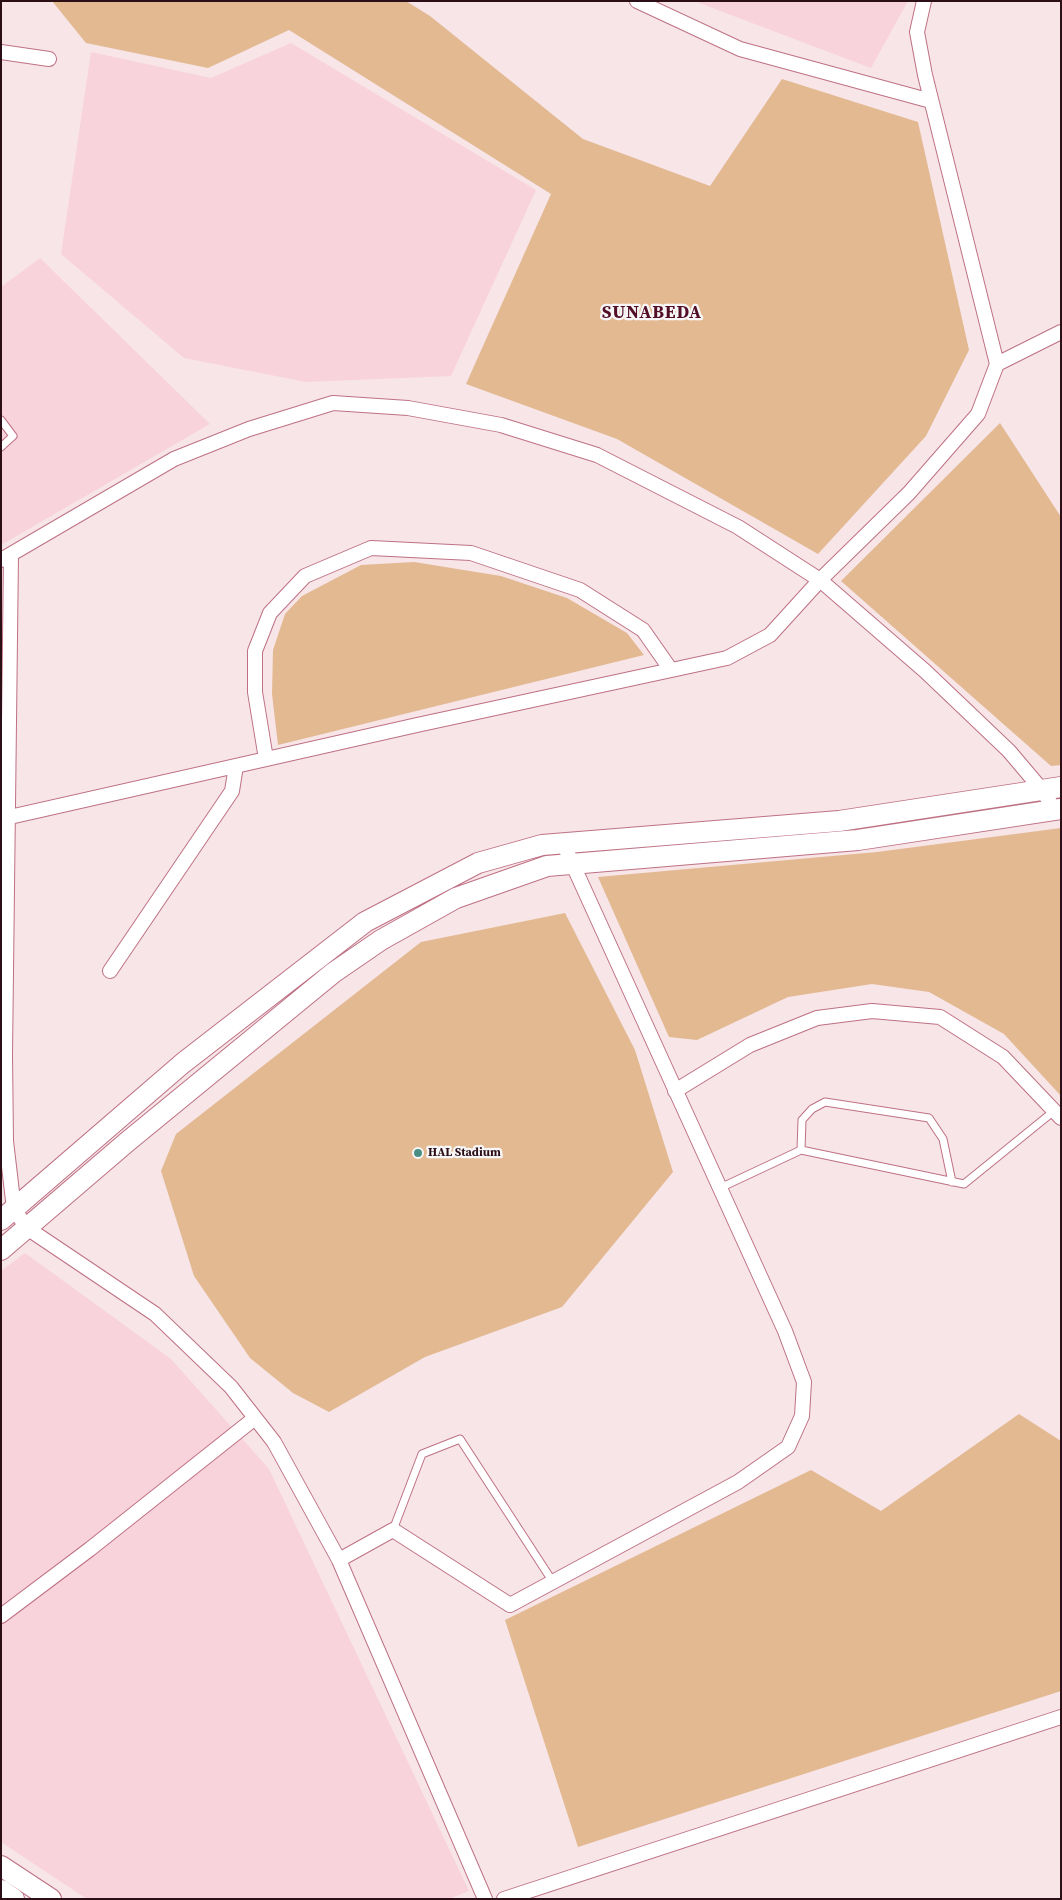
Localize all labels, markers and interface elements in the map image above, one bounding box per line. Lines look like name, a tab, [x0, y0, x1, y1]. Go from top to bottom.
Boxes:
district label: SUNABEDA	[601, 302, 703, 324]
place label: HAL Stadium	[428, 1146, 501, 1160]
marker: HAL Stadium	[412, 1147, 424, 1159]

